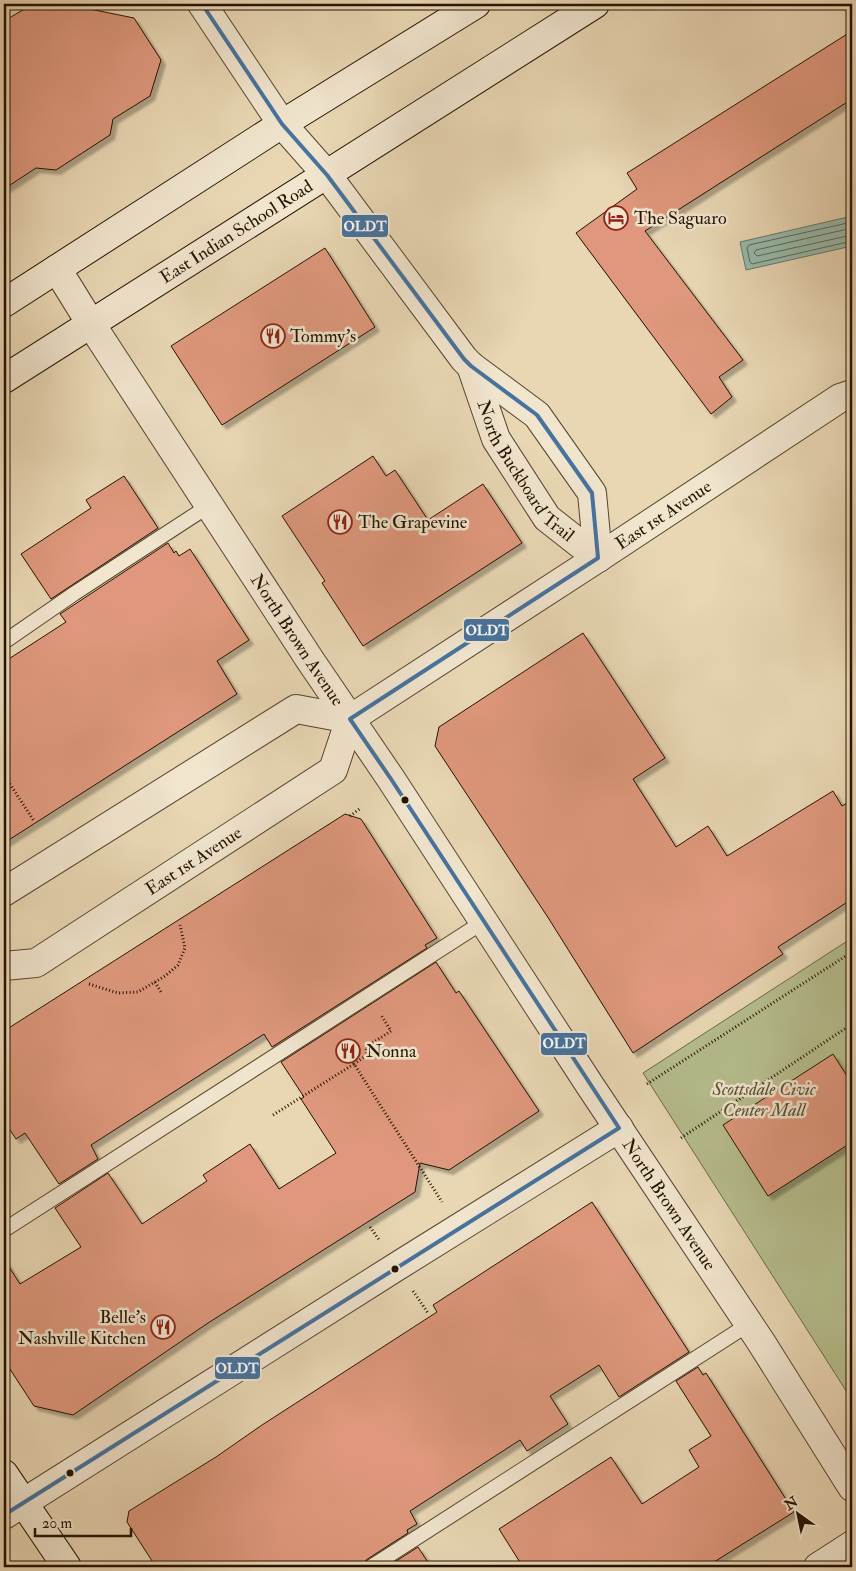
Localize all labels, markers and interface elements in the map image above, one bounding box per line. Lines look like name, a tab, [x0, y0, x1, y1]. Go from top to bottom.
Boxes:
street label: East Indian School Road	[155, 174, 317, 289]
hotel icon: The Saguaro	[603, 205, 629, 231]
place label: The Saguaro	[634, 207, 727, 230]
line badge: OLDT	[341, 214, 389, 238]
text: OLDT	[343, 218, 387, 235]
restaurant icon: Tommy’s	[260, 323, 286, 349]
place label: Tommy’s	[290, 325, 356, 348]
street label: North Buckboard Trail	[472, 397, 579, 547]
street label: East 1st Avenue	[611, 475, 716, 555]
restaurant icon: The Grapevine	[327, 509, 353, 535]
place label: The Grapevine	[358, 511, 468, 534]
street label: North Brown Avenue	[246, 570, 350, 711]
line badge: OLDT	[463, 618, 510, 642]
text: OLDT	[465, 622, 509, 639]
unlabelled marker	[400, 795, 410, 805]
street label: East 1st Avenue	[141, 821, 247, 900]
line badge: OLDT	[540, 1032, 588, 1056]
text: OLDT	[542, 1035, 586, 1052]
restaurant icon: Nonna	[335, 1038, 361, 1064]
place label: Nonna	[366, 1040, 417, 1063]
park label: Scottsdale Civic Center Mall	[711, 1078, 816, 1122]
street label: North Brown Avenue	[617, 1134, 722, 1275]
unlabelled marker	[390, 1264, 400, 1274]
place label: Belle's Nashville Kitchen	[18, 1306, 146, 1350]
restaurant icon: Belle's Nashville Kitchen	[150, 1314, 176, 1340]
line badge: OLDT	[214, 1356, 261, 1380]
text: OLDT	[215, 1360, 259, 1377]
unlabelled marker	[65, 1468, 75, 1478]
north arrow	[774, 1488, 824, 1538]
text: N	[780, 1493, 801, 1515]
scale bar	[35, 1506, 131, 1538]
text: 20 m	[42, 1514, 72, 1533]

